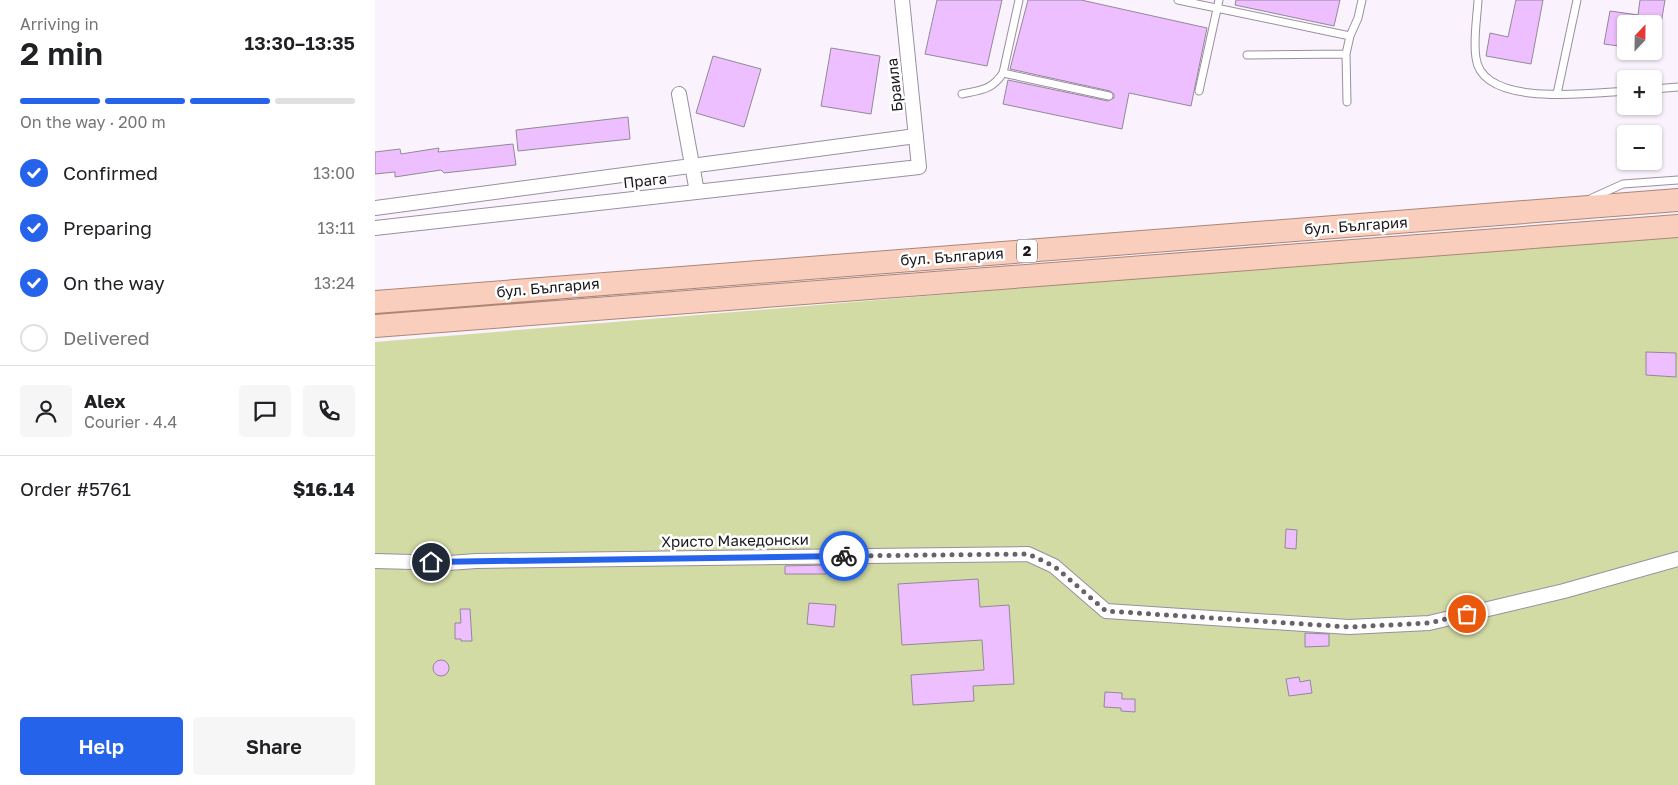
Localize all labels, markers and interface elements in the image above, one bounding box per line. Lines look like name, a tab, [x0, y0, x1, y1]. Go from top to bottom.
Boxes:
text: Arriving in	[20, 14, 99, 34]
north arrow	[1617, 15, 1663, 60]
map controls	[1617, 15, 1662, 170]
text: 13:30–13:35	[245, 31, 355, 54]
text: 2 min	[20, 34, 103, 72]
street label: Браила	[882, 57, 906, 113]
button: +	[1617, 70, 1662, 115]
text: On the way · 200 m	[20, 112, 166, 132]
button: −	[1617, 125, 1662, 170]
icon: check	[20, 159, 48, 187]
text: Confirmed	[63, 161, 158, 184]
text: 13:00	[313, 163, 355, 183]
street label: Прага	[622, 169, 668, 191]
street label: бул. България	[1304, 212, 1408, 238]
icon: check	[20, 214, 48, 242]
text: Preparing	[63, 216, 152, 239]
text: 13:11	[318, 218, 355, 238]
road number: 2	[1017, 240, 1037, 262]
street label: бул. България	[900, 243, 1004, 269]
icon: check	[20, 269, 48, 297]
text: On the way	[63, 271, 165, 294]
text: 13:24	[314, 273, 355, 293]
street label: бул. България	[496, 274, 600, 300]
text: Delivered	[63, 326, 150, 349]
button: person	[20, 385, 72, 437]
button: chat	[239, 385, 291, 437]
button: phone	[303, 385, 355, 437]
text: Alex	[84, 389, 125, 412]
text: Courier · 4.4	[84, 412, 177, 432]
text: Order #5761	[20, 477, 131, 500]
text: $16.14	[293, 477, 355, 500]
street label: Христо Македонски	[661, 530, 809, 550]
courier	[819, 531, 869, 581]
pin	[410, 541, 452, 583]
icon: bike	[830, 542, 858, 570]
icon: home	[417, 548, 445, 576]
pin	[1446, 593, 1488, 635]
icon: bag	[1453, 600, 1481, 628]
button: Help	[20, 717, 183, 775]
button: Share	[193, 717, 355, 775]

